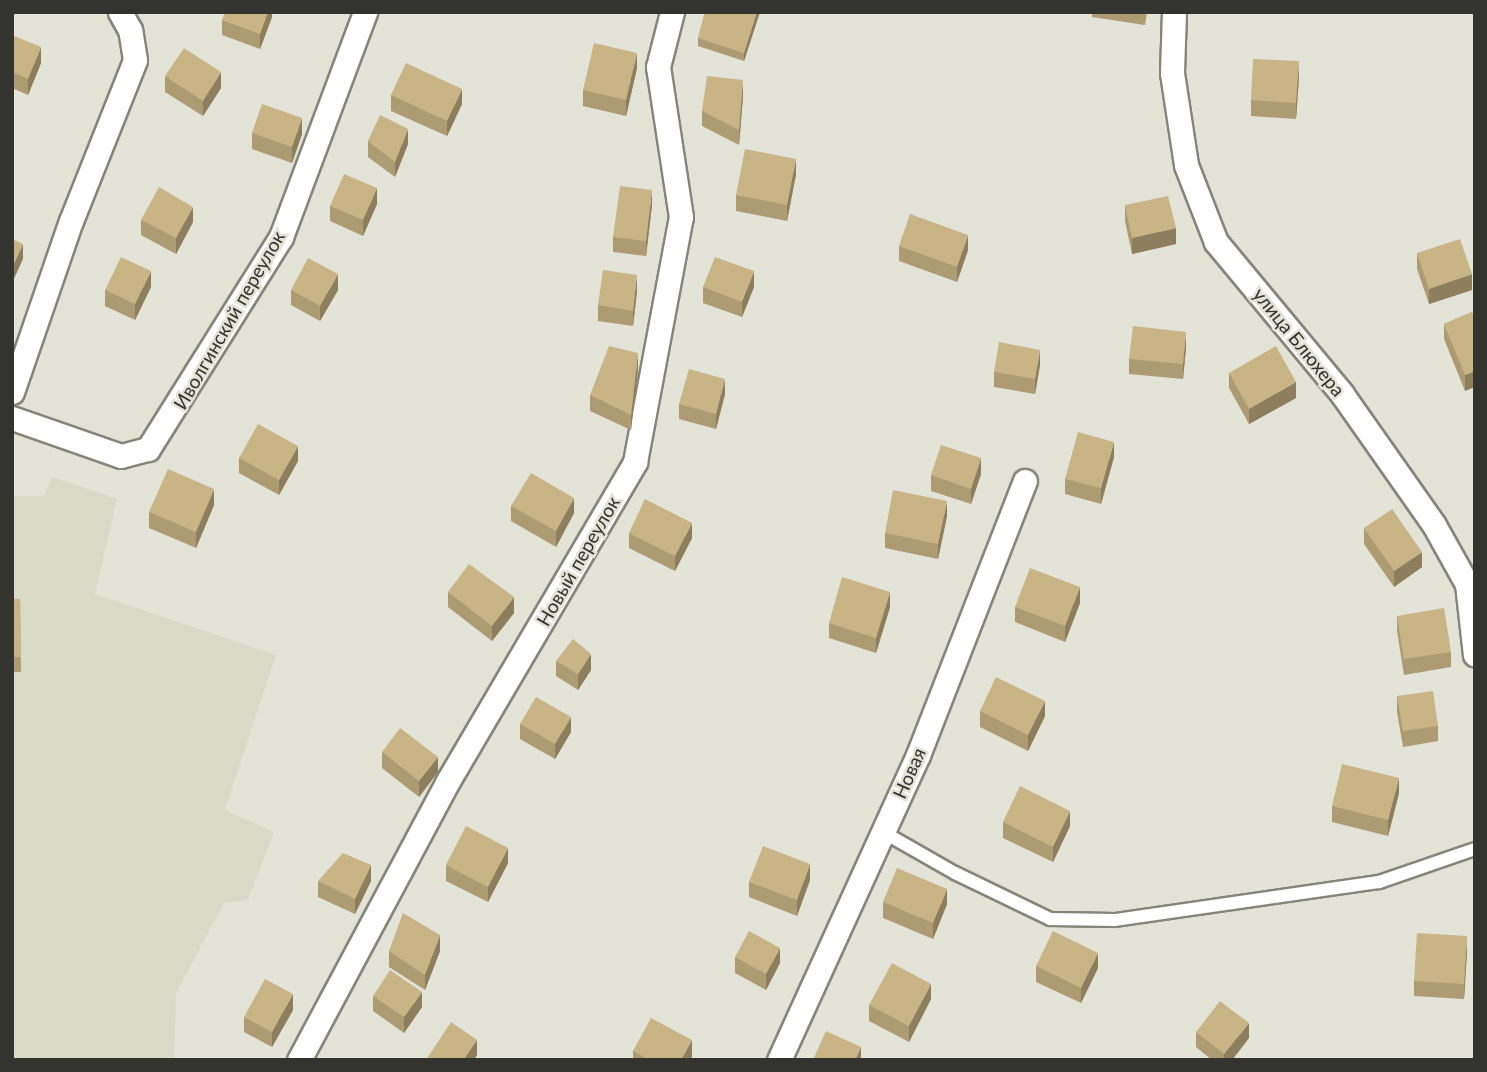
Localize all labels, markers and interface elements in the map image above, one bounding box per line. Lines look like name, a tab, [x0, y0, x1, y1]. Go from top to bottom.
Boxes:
street label: Иволгинский переулок	[169, 227, 289, 413]
street label: улица Блюхера	[1248, 283, 1350, 401]
street label: Новый переулок	[532, 492, 624, 630]
street label: Новая	[888, 744, 930, 802]

